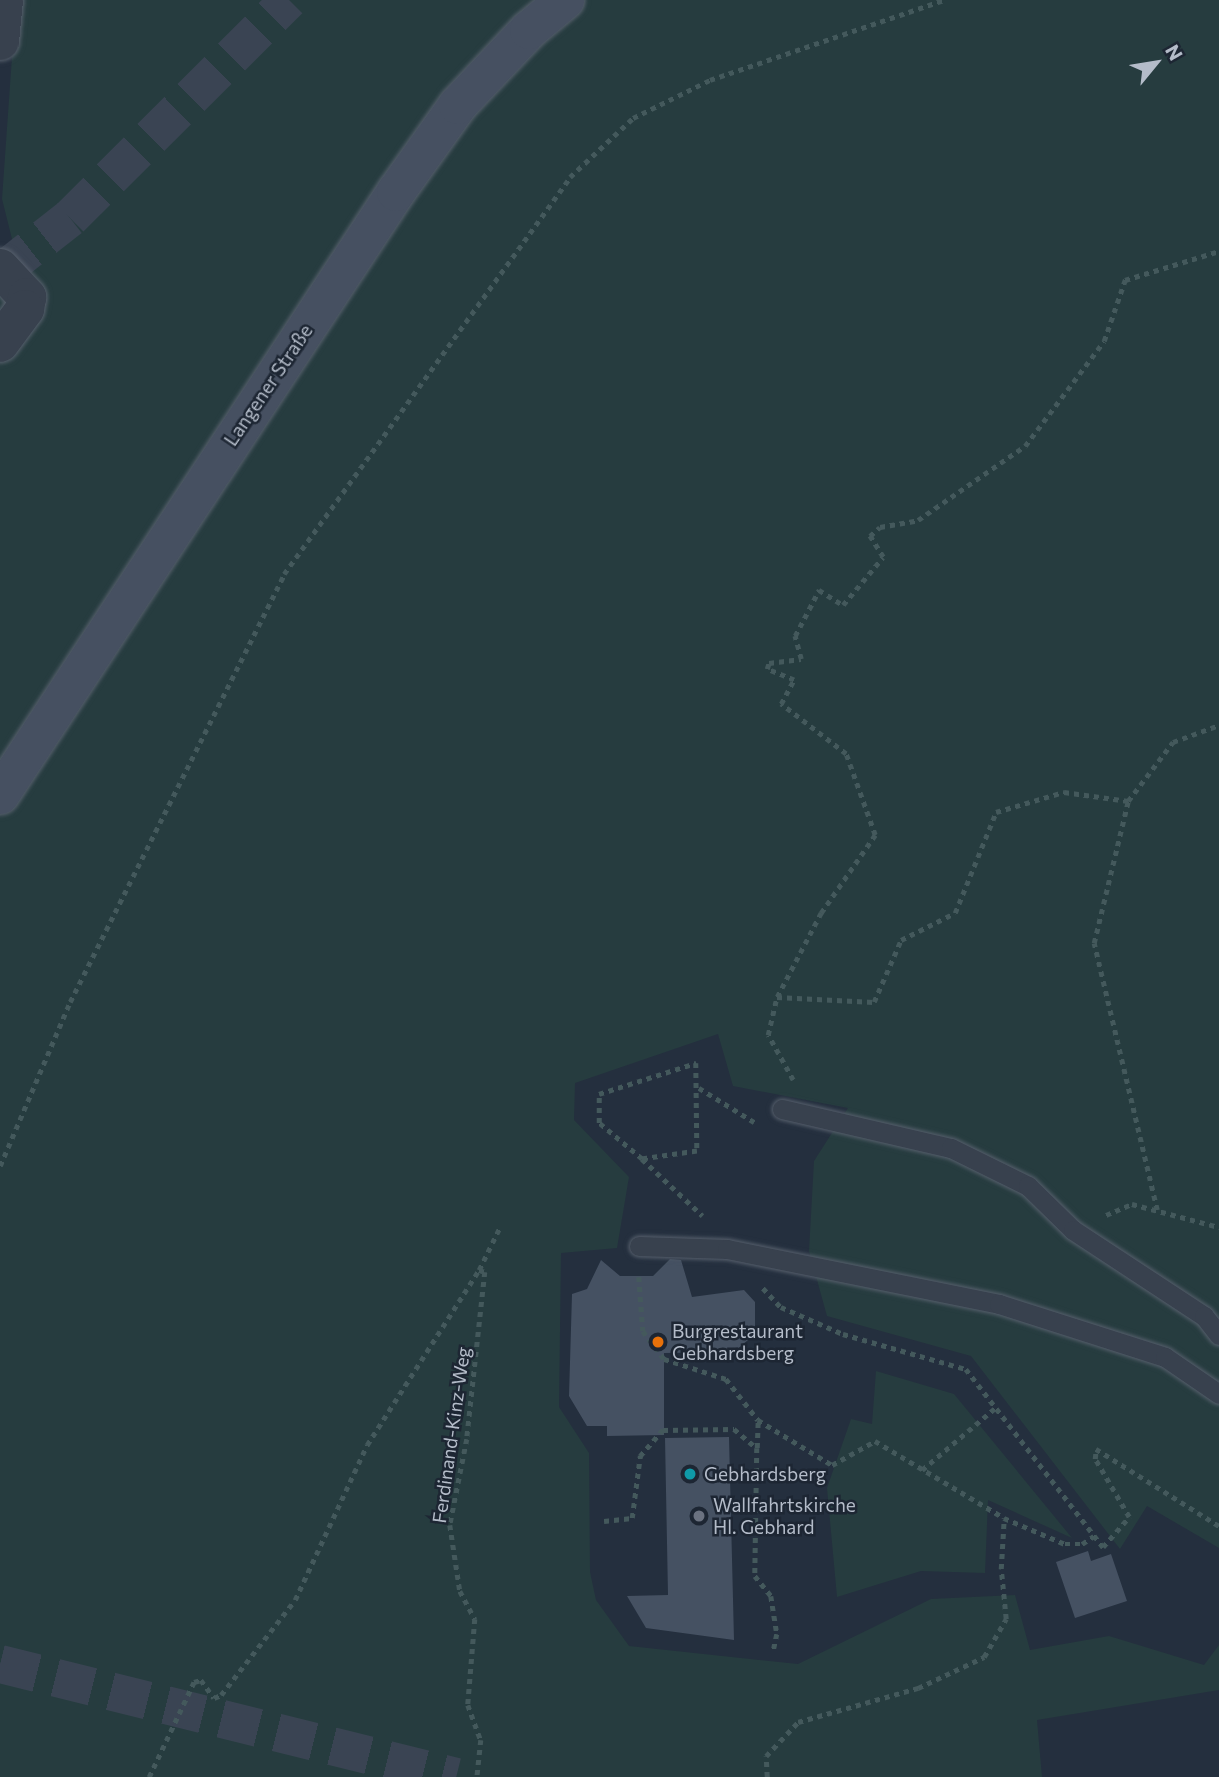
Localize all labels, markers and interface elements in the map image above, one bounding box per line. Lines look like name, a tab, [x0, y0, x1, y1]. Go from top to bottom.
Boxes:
north arrow	[1121, 28, 1191, 98]
text: N	[1161, 40, 1188, 64]
street label: Langener Straße	[219, 320, 317, 450]
place label: Burgrestaurant Gebhardsberg	[672, 1320, 803, 1364]
marker: Burgrestaurant Gebhardsberg	[650, 1334, 666, 1350]
street label: Ferdinand-Kinz-Weg	[427, 1345, 475, 1525]
place label: Gebhardsberg	[704, 1463, 826, 1485]
marker: Gebhardsberg	[682, 1466, 698, 1482]
place label: Wallfahrtskirche Hl. Gebhard	[713, 1494, 856, 1538]
marker: Wallfahrtskirche Hl. Gebhard	[691, 1508, 707, 1524]

